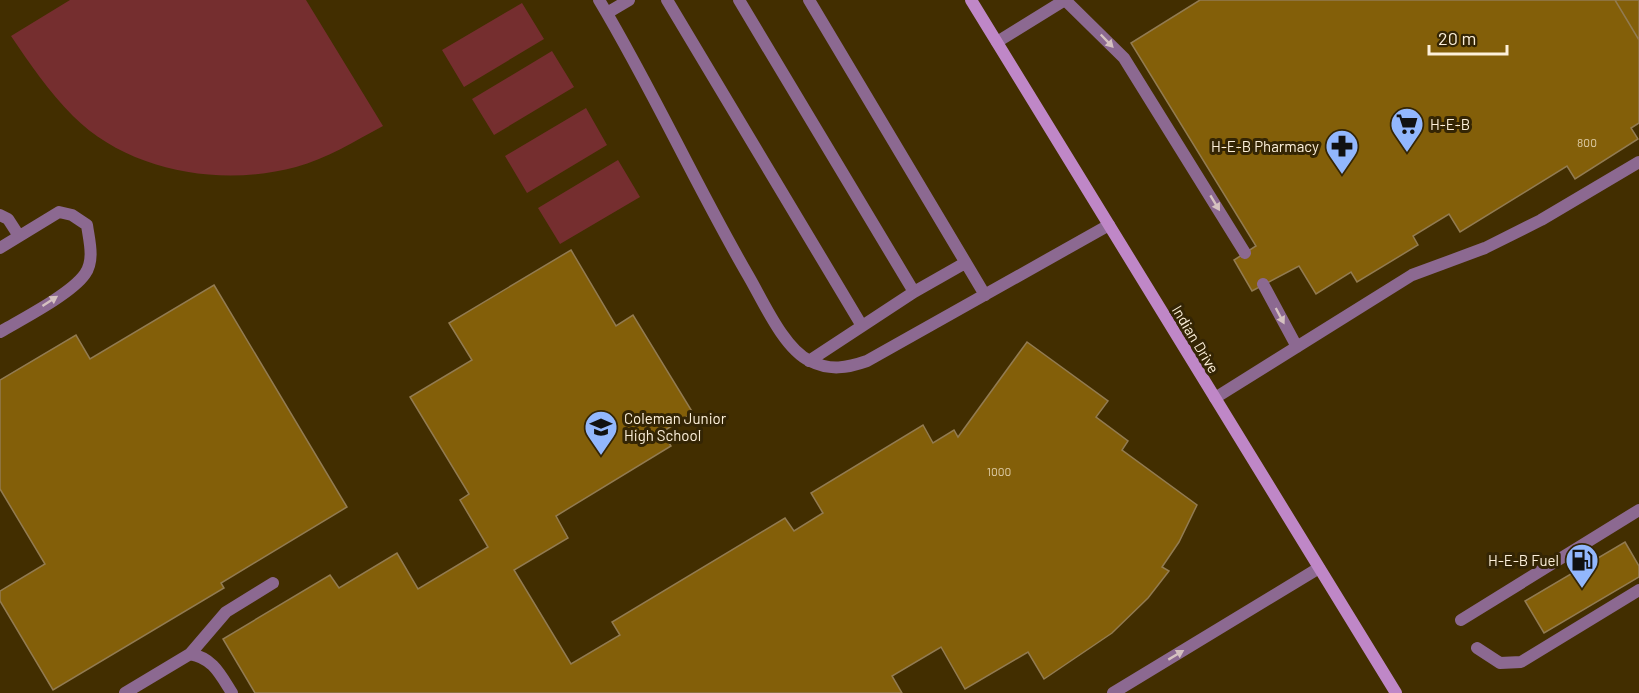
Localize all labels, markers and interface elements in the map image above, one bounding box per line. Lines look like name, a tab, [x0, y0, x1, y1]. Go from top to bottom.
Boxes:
scale bar	[1429, 18, 1507, 56]
text: 20 m	[1438, 27, 1476, 49]
one-way arrow	[1100, 33, 1114, 48]
supermarket icon: H-E-B	[1389, 106, 1425, 153]
place label: H-E-B	[1430, 115, 1470, 133]
pharmacy icon: H-E-B Pharmacy	[1324, 128, 1360, 175]
house number: 800	[1577, 135, 1597, 149]
place label: H-E-B Pharmacy	[1211, 137, 1319, 155]
one-way arrow	[1209, 195, 1220, 211]
one-way arrow	[42, 296, 58, 307]
street label: Indian Drive	[1169, 302, 1223, 376]
one-way arrow	[1275, 307, 1285, 324]
school or university icon: Coleman Junior High School	[583, 409, 619, 456]
place label: Coleman Junior High School	[624, 409, 727, 444]
house number: 1000	[987, 464, 1011, 478]
fuel station icon: H-E-B Fuel	[1564, 542, 1600, 589]
place label: H-E-B Fuel	[1488, 551, 1559, 569]
one-way arrow	[1168, 649, 1184, 660]

